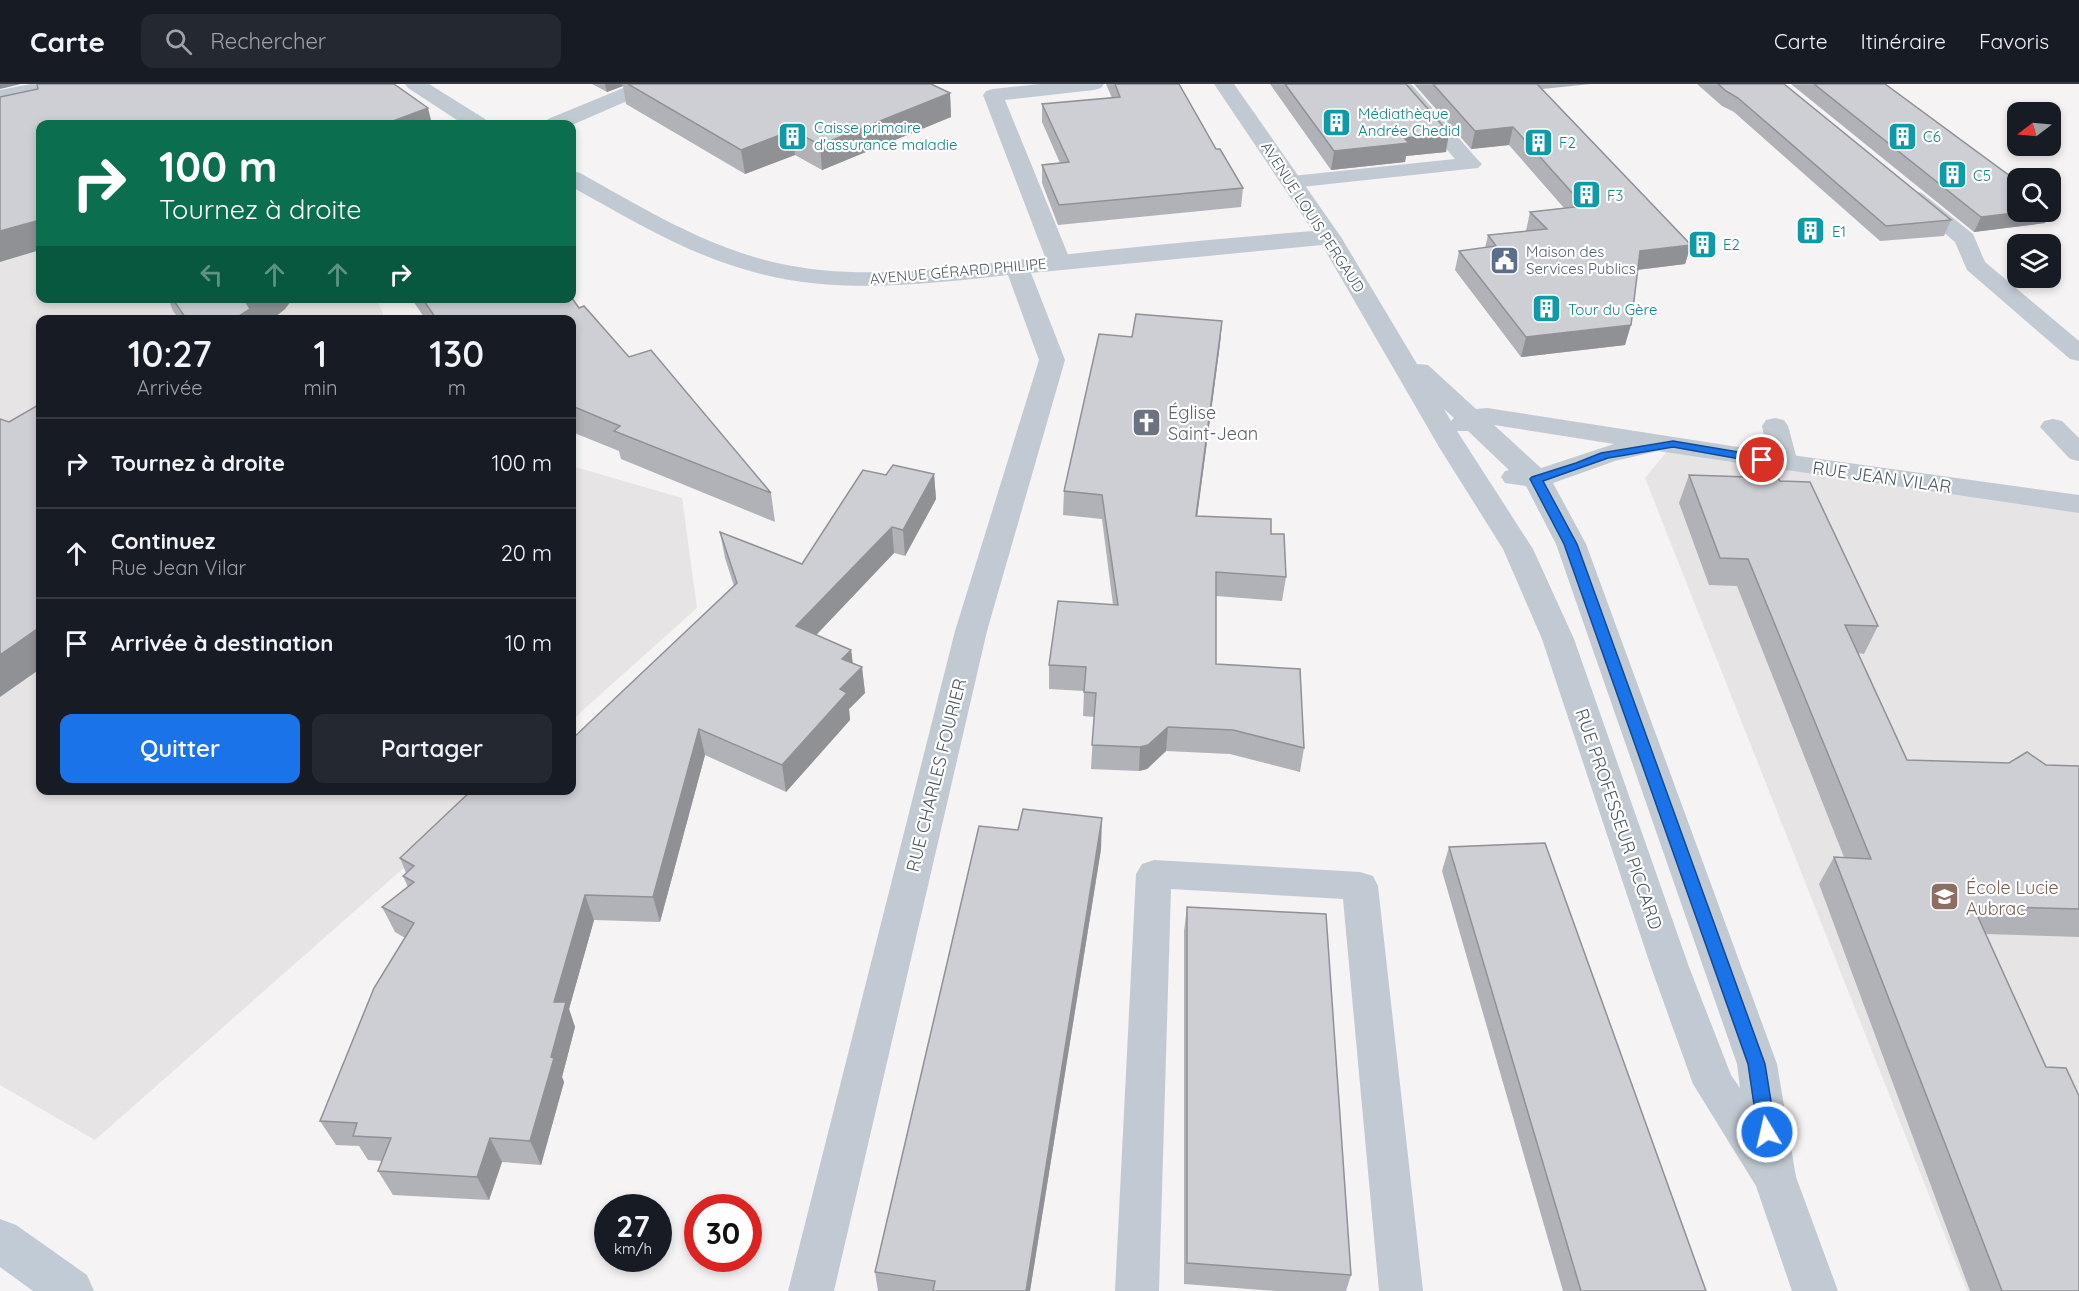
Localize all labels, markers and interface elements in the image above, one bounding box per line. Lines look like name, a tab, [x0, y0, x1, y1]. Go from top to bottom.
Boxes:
search box	[141, 14, 561, 68]
text: Carte	[30, 24, 105, 59]
icon: search	[162, 25, 195, 58]
text: Rechercher	[210, 27, 326, 55]
text: Carte	[1774, 28, 1828, 54]
text: Itinéraire	[1861, 28, 1946, 54]
text: Favoris	[1979, 28, 2049, 54]
north arrow	[2007, 102, 2061, 156]
map controls	[2007, 102, 2061, 288]
place label: Médiathèque Andrée Chedid	[1358, 104, 1460, 140]
building icon: Médiathèque Andrée Chedid	[1321, 106, 1353, 138]
place label: Caisse primaire d'assurance maladie	[814, 118, 957, 154]
building icon: Caisse primaire d'assurance maladie	[777, 120, 809, 152]
building icon: C6	[1886, 120, 1918, 152]
building icon: F2	[1522, 126, 1554, 158]
place label: C6	[1923, 127, 1941, 146]
place label: F2	[1559, 133, 1576, 152]
street label: AVENUE LOUIS PERGAUD	[1257, 138, 1369, 296]
text: 100 m	[159, 140, 277, 193]
icon: right	[60, 144, 138, 222]
building icon: C5	[1936, 159, 1968, 191]
place label: C5	[1973, 166, 1991, 185]
button: search	[2007, 168, 2061, 222]
building icon: F3	[1570, 179, 1602, 211]
place label: F3	[1607, 186, 1623, 205]
text: Tournez à droite	[159, 192, 362, 226]
building icon: E1	[1795, 215, 1827, 247]
place label: E1	[1832, 222, 1846, 241]
building icon: E2	[1686, 228, 1718, 260]
button: layers	[2007, 234, 2061, 288]
place label: E2	[1723, 235, 1740, 254]
place label: Maison des Services Publics	[1526, 242, 1636, 278]
public building icon: Maison des Services Publics	[1489, 244, 1521, 276]
street label: AVENUE GÉRARD PHILIPE	[869, 254, 1047, 288]
icon: left	[195, 258, 228, 291]
icon: ahead	[258, 258, 291, 291]
icon: ahead	[321, 258, 354, 291]
icon: right	[384, 258, 417, 291]
building icon: Tour du Gère	[1531, 293, 1563, 325]
place label: Tour du Gère	[1568, 300, 1658, 319]
text: 10:27	[128, 331, 212, 376]
text: 1	[314, 331, 327, 376]
text: 130	[429, 331, 484, 376]
text: Arrivée	[137, 375, 203, 400]
text: min	[303, 375, 338, 400]
text: m	[448, 375, 466, 400]
place label: Église Saint-Jean	[1168, 401, 1258, 445]
church icon: Église Saint-Jean	[1131, 406, 1163, 438]
pin	[1736, 434, 1787, 485]
icon: arrive	[1745, 443, 1778, 476]
icon: right	[60, 447, 93, 480]
text: Tournez à droite	[111, 449, 285, 477]
text: 100 m	[492, 449, 552, 477]
street label: RUE JEAN VILAR	[1811, 456, 1953, 498]
text: Continuez	[111, 527, 215, 555]
icon: ahead	[60, 537, 93, 570]
text: 20 m	[501, 539, 552, 567]
text: Rue Jean Vilar	[111, 555, 246, 580]
icon: arrive	[60, 627, 93, 660]
text: Arrivée à destination	[111, 629, 333, 657]
text: 10 m	[505, 629, 552, 657]
street label: RUE CHARLES FOURIER	[901, 676, 971, 874]
street label: RUE PROFESSEUR PICCARD	[1570, 705, 1668, 933]
button: Quitter	[60, 714, 300, 783]
button: Partager	[312, 714, 552, 783]
place label: École Lucie Aubrac	[1966, 876, 2059, 920]
school or university icon: École Lucie Aubrac	[1929, 881, 1961, 913]
position arrow	[1735, 1100, 1799, 1164]
speed limit sign: 30	[684, 1194, 762, 1272]
text: 27	[616, 1207, 650, 1245]
text: km/h	[614, 1239, 652, 1258]

